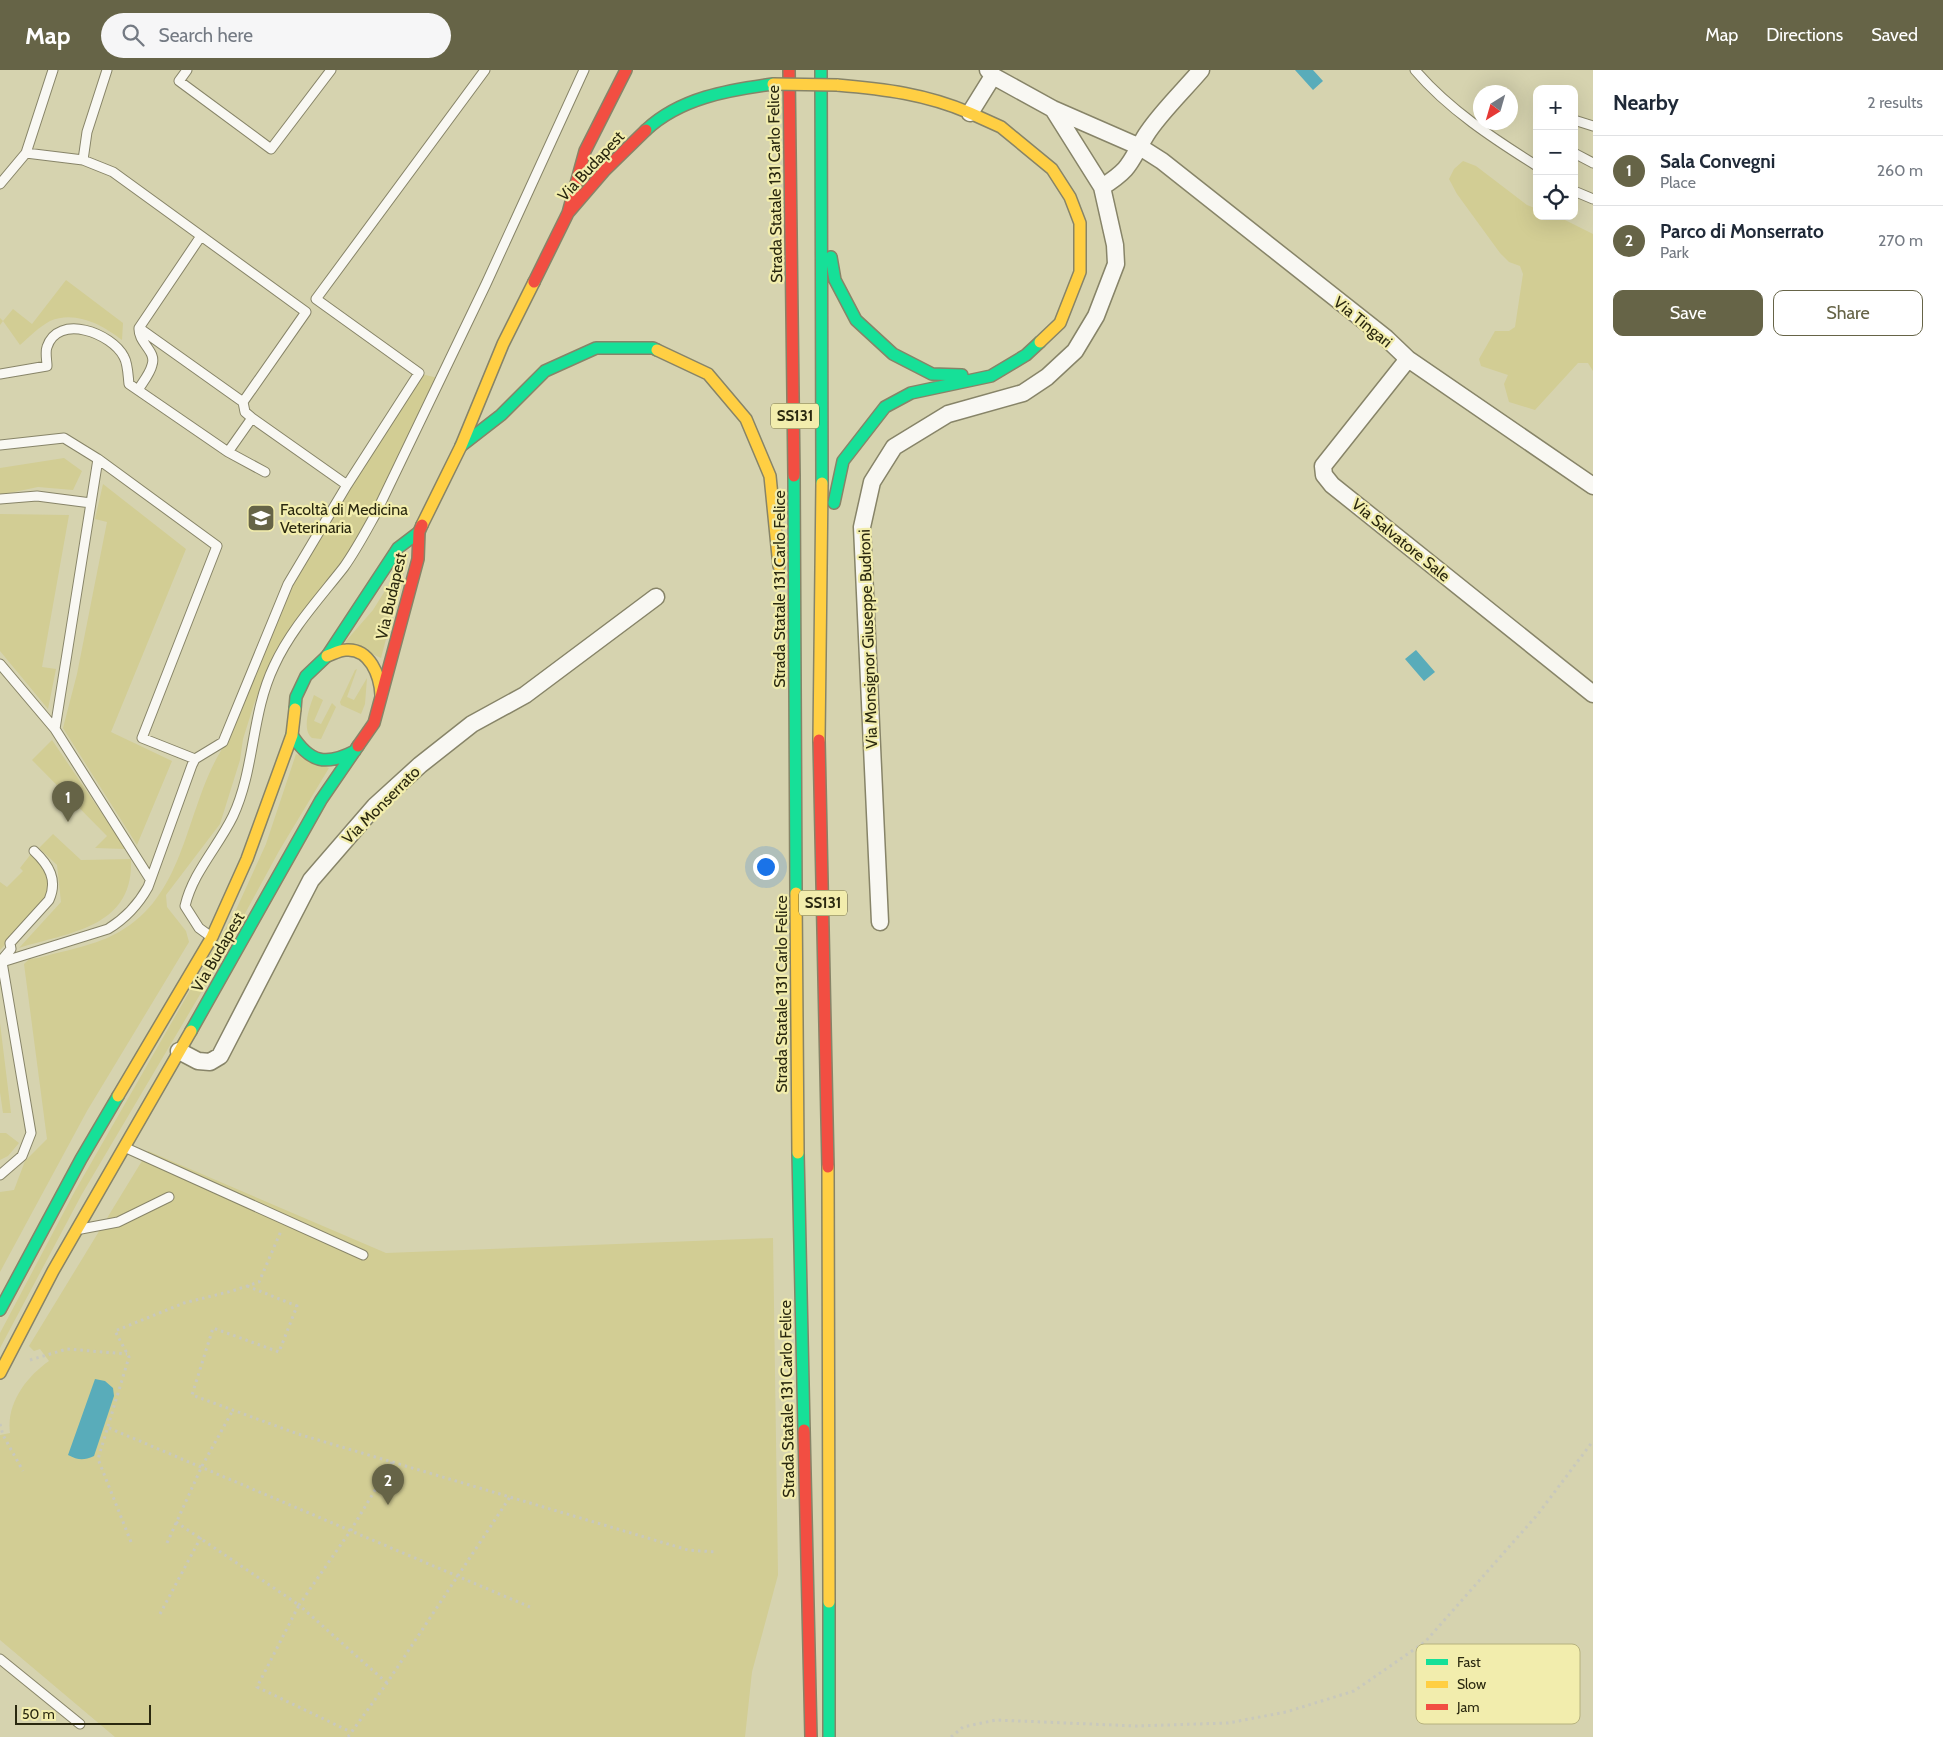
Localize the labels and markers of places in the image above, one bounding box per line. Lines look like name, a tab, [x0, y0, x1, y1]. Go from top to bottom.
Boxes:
place label: Facoltà di Medicina Veterinaria	[280, 500, 408, 537]
school or university icon: Facoltà di Medicina Veterinaria	[246, 503, 276, 533]
pin: 1	[52, 781, 84, 822]
pin: 2	[372, 1464, 404, 1505]

